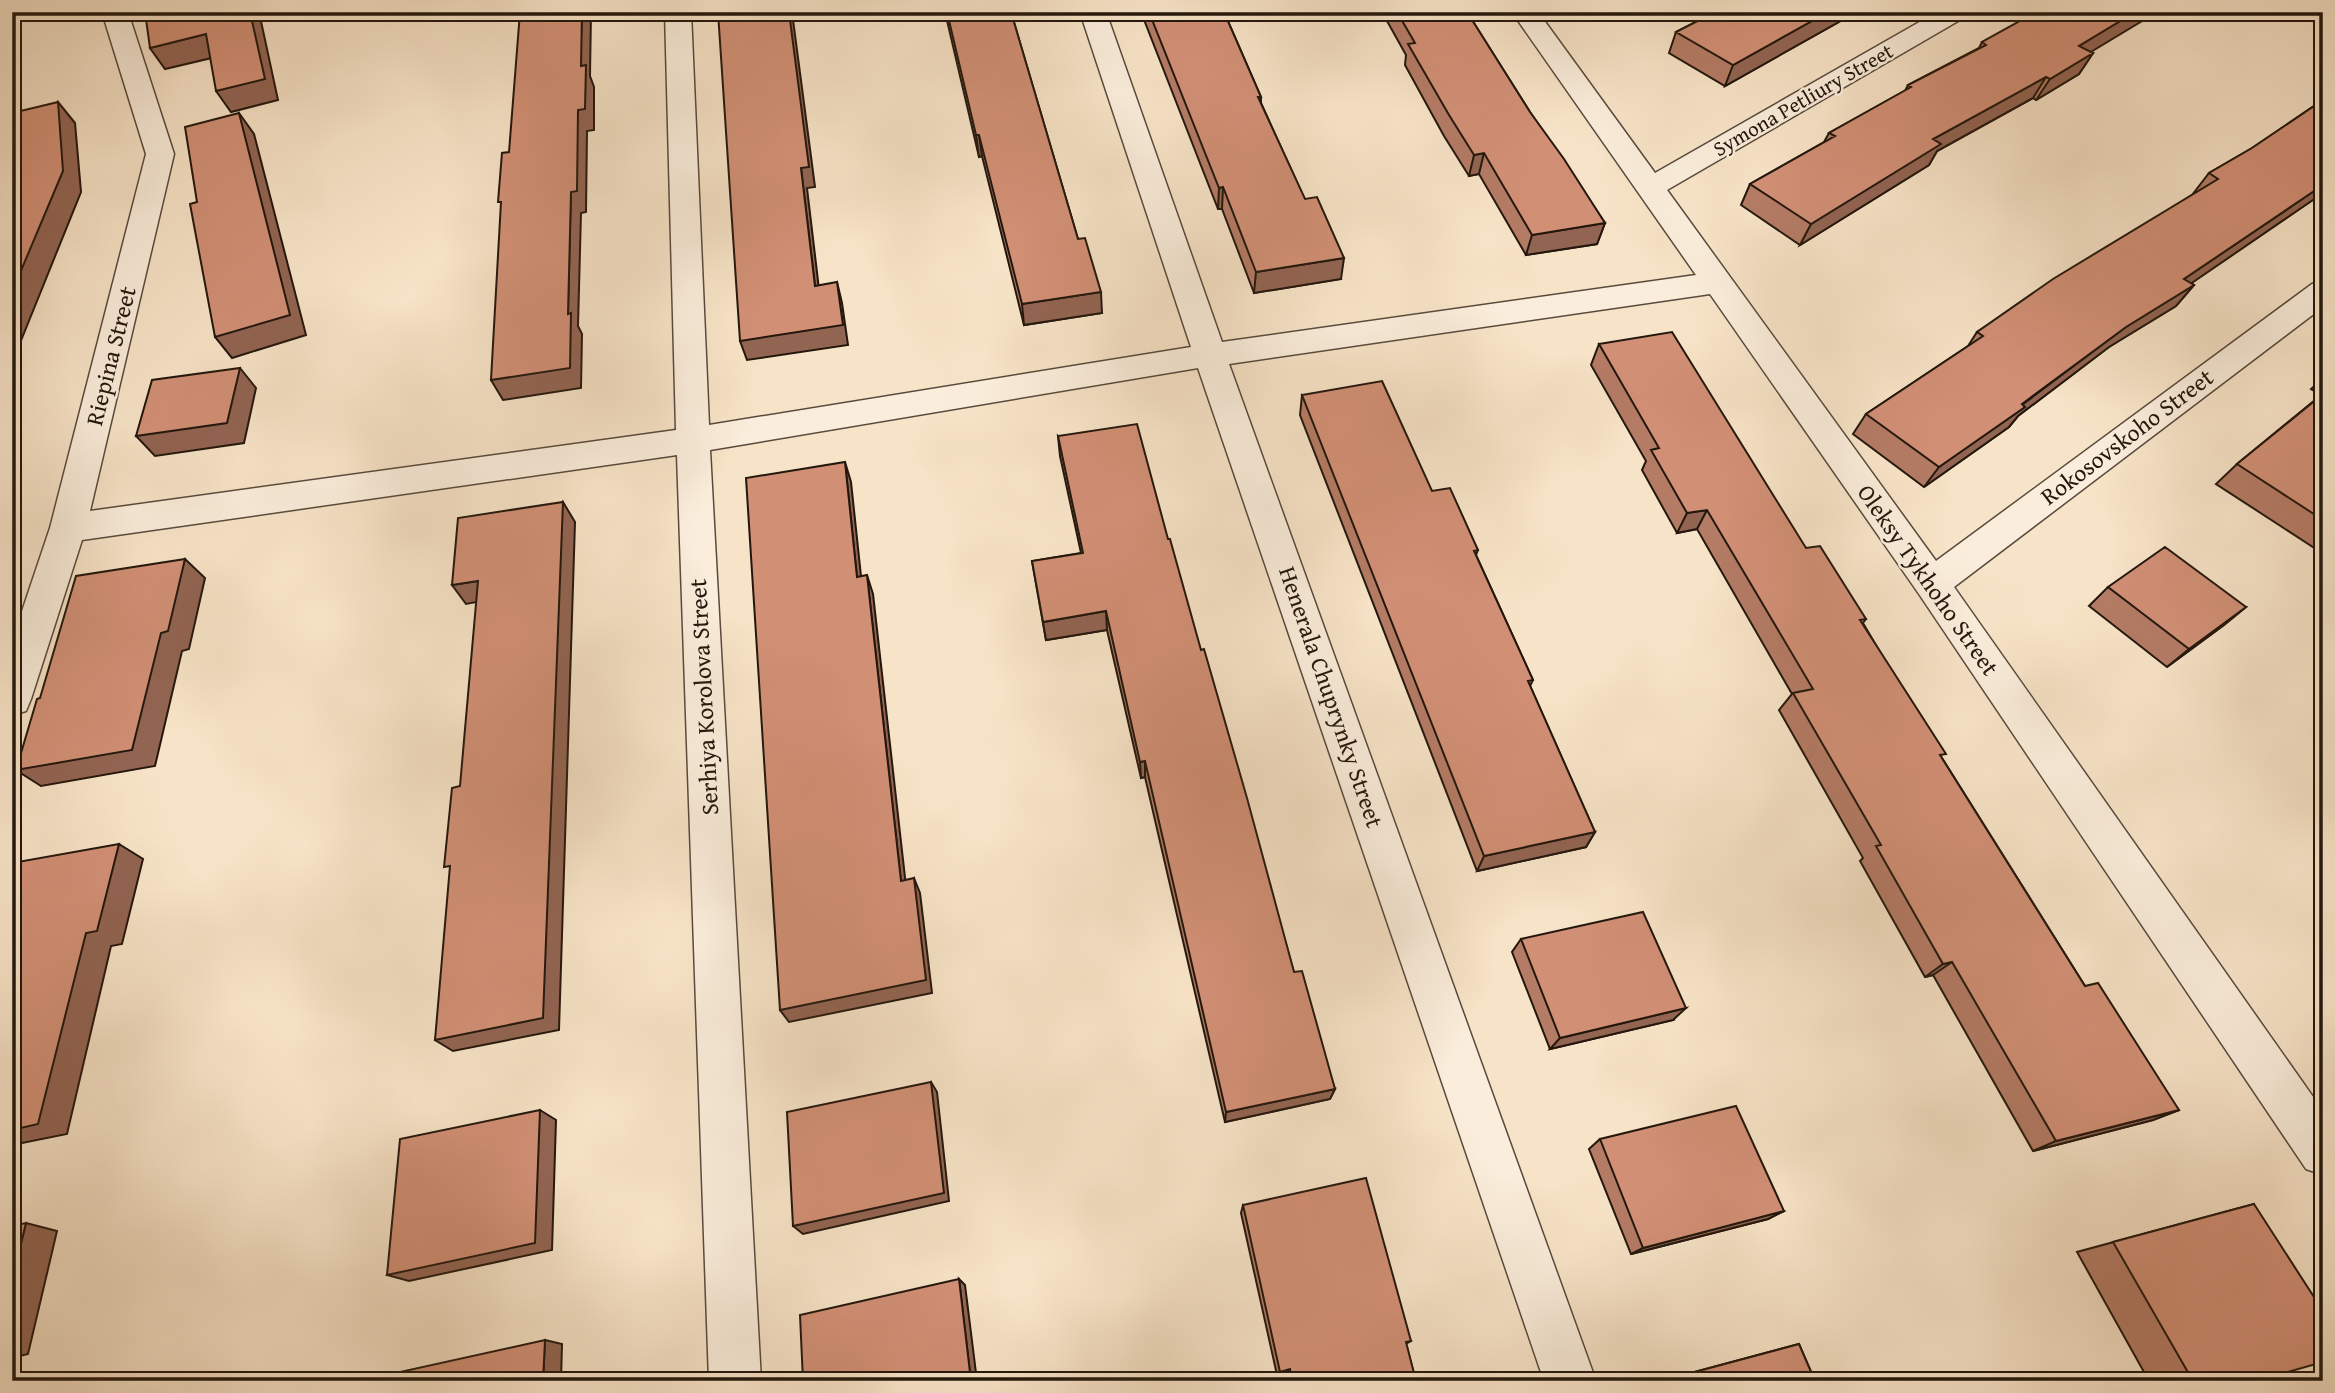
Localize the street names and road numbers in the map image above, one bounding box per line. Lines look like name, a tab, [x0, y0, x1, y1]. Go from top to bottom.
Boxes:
street label: Symona Petliury Street	[1707, 35, 1899, 164]
street label: Riepina Street	[76, 282, 145, 429]
street label: Rokosovskoho Street	[2033, 360, 2221, 513]
street label: Oleksy Tykhoho Street	[1849, 477, 2008, 683]
street label: Henerala Chuprynky Street	[1270, 562, 1393, 833]
street label: Serhiya Korolova Street	[680, 577, 727, 816]

